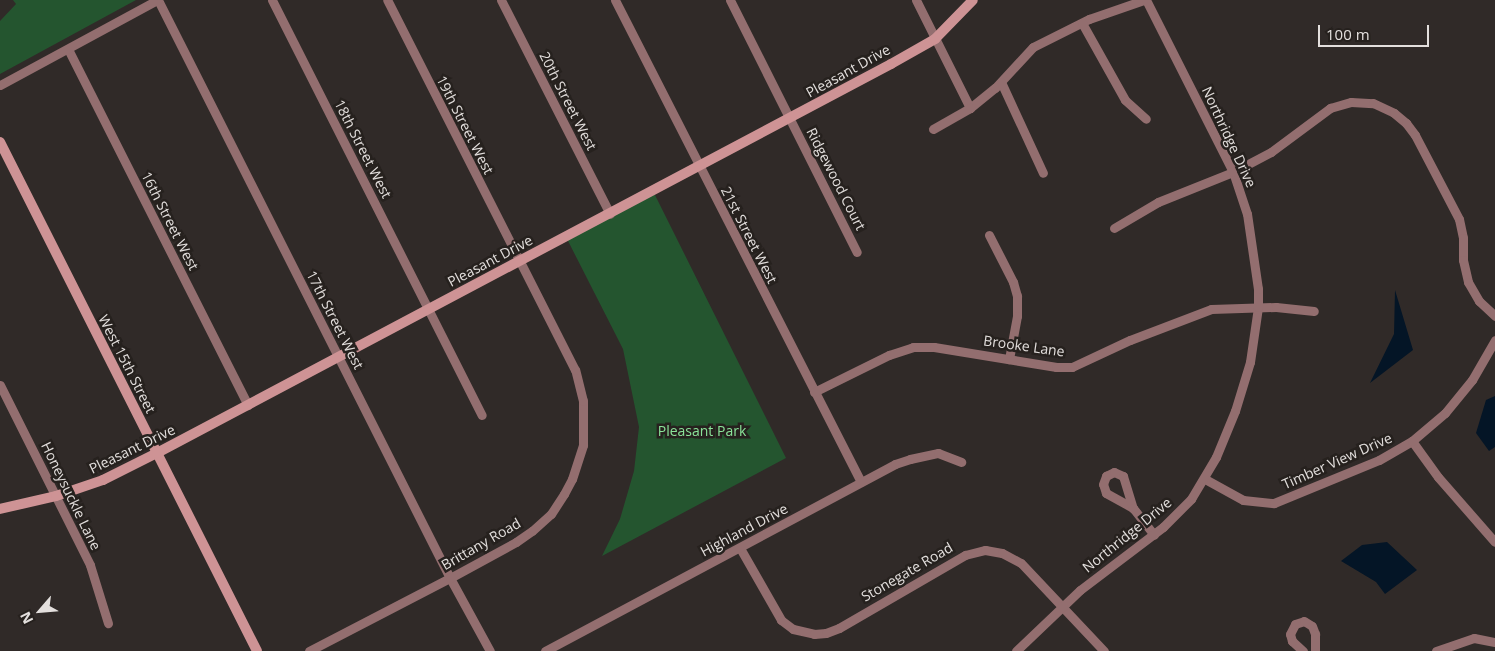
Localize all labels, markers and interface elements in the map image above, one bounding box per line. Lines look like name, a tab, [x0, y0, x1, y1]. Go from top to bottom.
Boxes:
scale bar	[1320, 15, 1431, 47]
text: 100 m	[1326, 24, 1370, 44]
street label: Pleasant Drive	[803, 41, 893, 101]
street label: 20th Street West	[536, 49, 600, 153]
street label: 19th Street West	[433, 73, 497, 177]
street label: Northridge Drive	[1198, 84, 1260, 190]
street label: 18th Street West	[331, 97, 395, 201]
street label: Ridgewood Court	[803, 125, 869, 233]
street label: 16th Street West	[138, 169, 202, 273]
street label: 21st Street West	[717, 184, 781, 286]
street label: Pleasant Drive	[445, 232, 535, 290]
street label: 17th Street West	[303, 268, 367, 372]
street label: West 15th Street	[95, 312, 159, 416]
street label: Brooke Lane	[982, 332, 1066, 360]
street label: Pleasant Drive	[86, 421, 178, 477]
park label: Pleasant Park	[658, 423, 746, 439]
street label: Timber View Drive	[1279, 429, 1395, 493]
street label: Honeysuckle Lane	[38, 439, 104, 553]
street label: Northridge Drive	[1079, 494, 1175, 576]
street label: Highland Drive	[697, 500, 791, 560]
street label: Brittany Road	[438, 515, 524, 573]
street label: Stonegate Road	[858, 539, 956, 605]
north arrow	[15, 586, 65, 636]
text: N	[15, 609, 37, 627]

